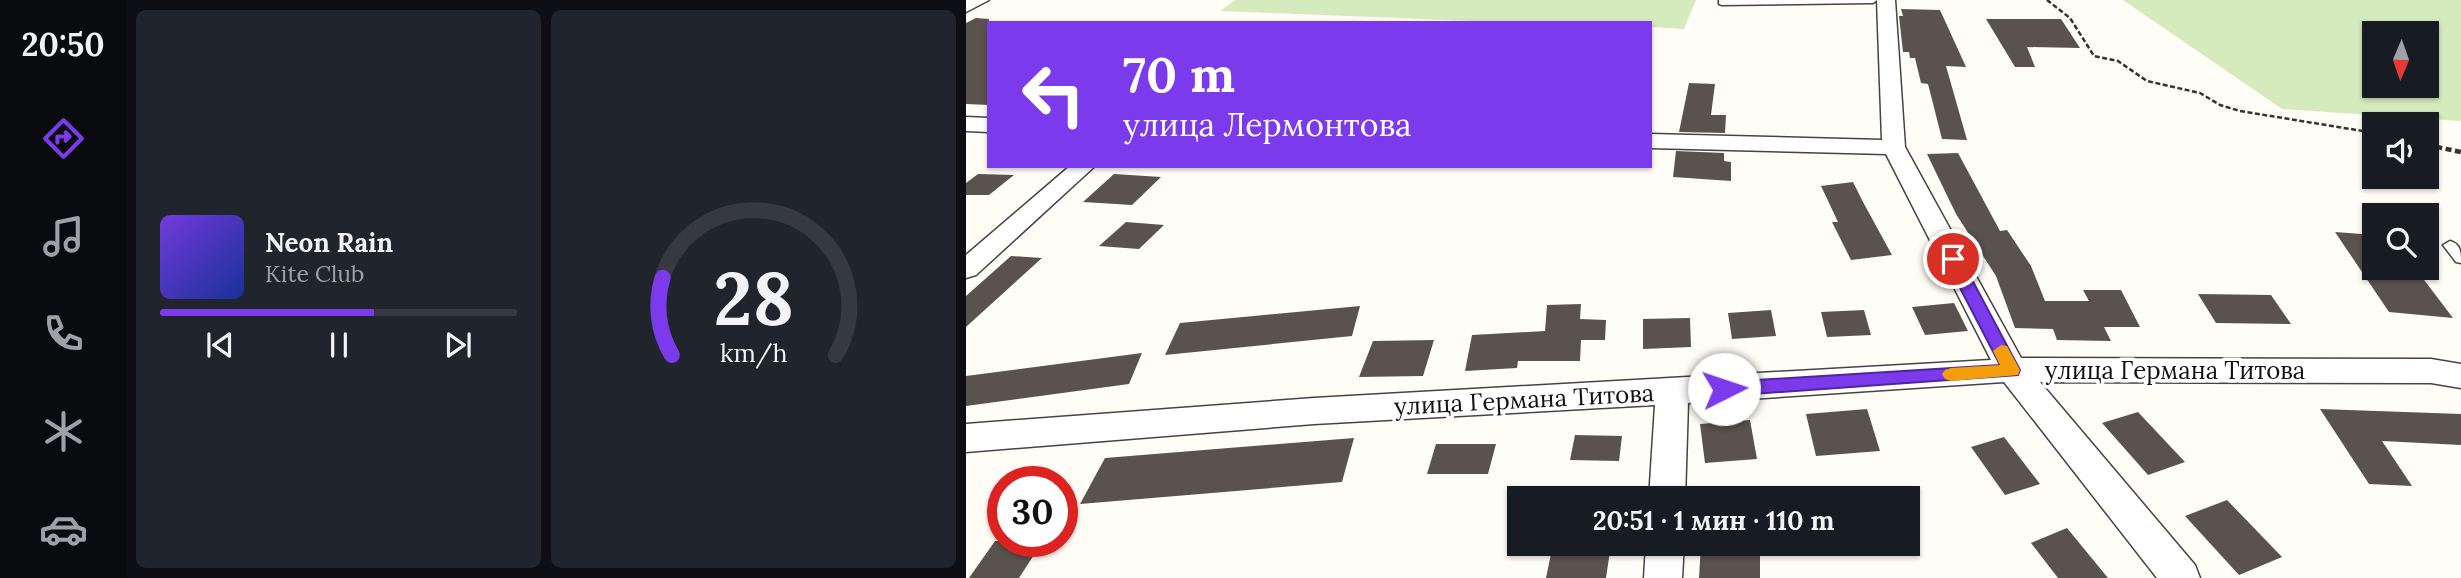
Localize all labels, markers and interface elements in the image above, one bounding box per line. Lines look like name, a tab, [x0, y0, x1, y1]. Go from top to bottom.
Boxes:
north arrow	[2362, 21, 2440, 98]
map controls	[2362, 21, 2439, 280]
text: 20:50	[21, 24, 105, 65]
text: 70 m	[1123, 43, 1235, 105]
icon: left	[1008, 49, 1099, 140]
text: улица Лермонтова	[1123, 104, 1412, 145]
button: sound	[2362, 112, 2439, 189]
icon: directions	[39, 114, 88, 163]
button: search	[2362, 203, 2439, 280]
icon: music	[39, 212, 88, 261]
text: Neon Rain	[265, 226, 393, 259]
pin	[1923, 229, 1983, 289]
icon: arrive	[1934, 240, 1972, 278]
text: 28	[713, 252, 794, 345]
text: Kite Club	[265, 259, 364, 288]
icon: phone	[39, 309, 88, 358]
icon: previous	[201, 326, 239, 364]
icon: pause	[320, 326, 358, 364]
icon: next	[439, 326, 477, 364]
text: km/h	[720, 337, 787, 369]
position arrow	[1687, 352, 1761, 426]
street label: улица Германа Титова	[2045, 355, 2305, 386]
street label: улица Германа Титова	[1393, 377, 1655, 422]
icon: climate	[39, 407, 88, 456]
speed limit sign: 30	[987, 466, 1078, 557]
text: 20:51 · 1 мин · 110 m	[1593, 504, 1834, 537]
icon: car	[39, 505, 88, 554]

